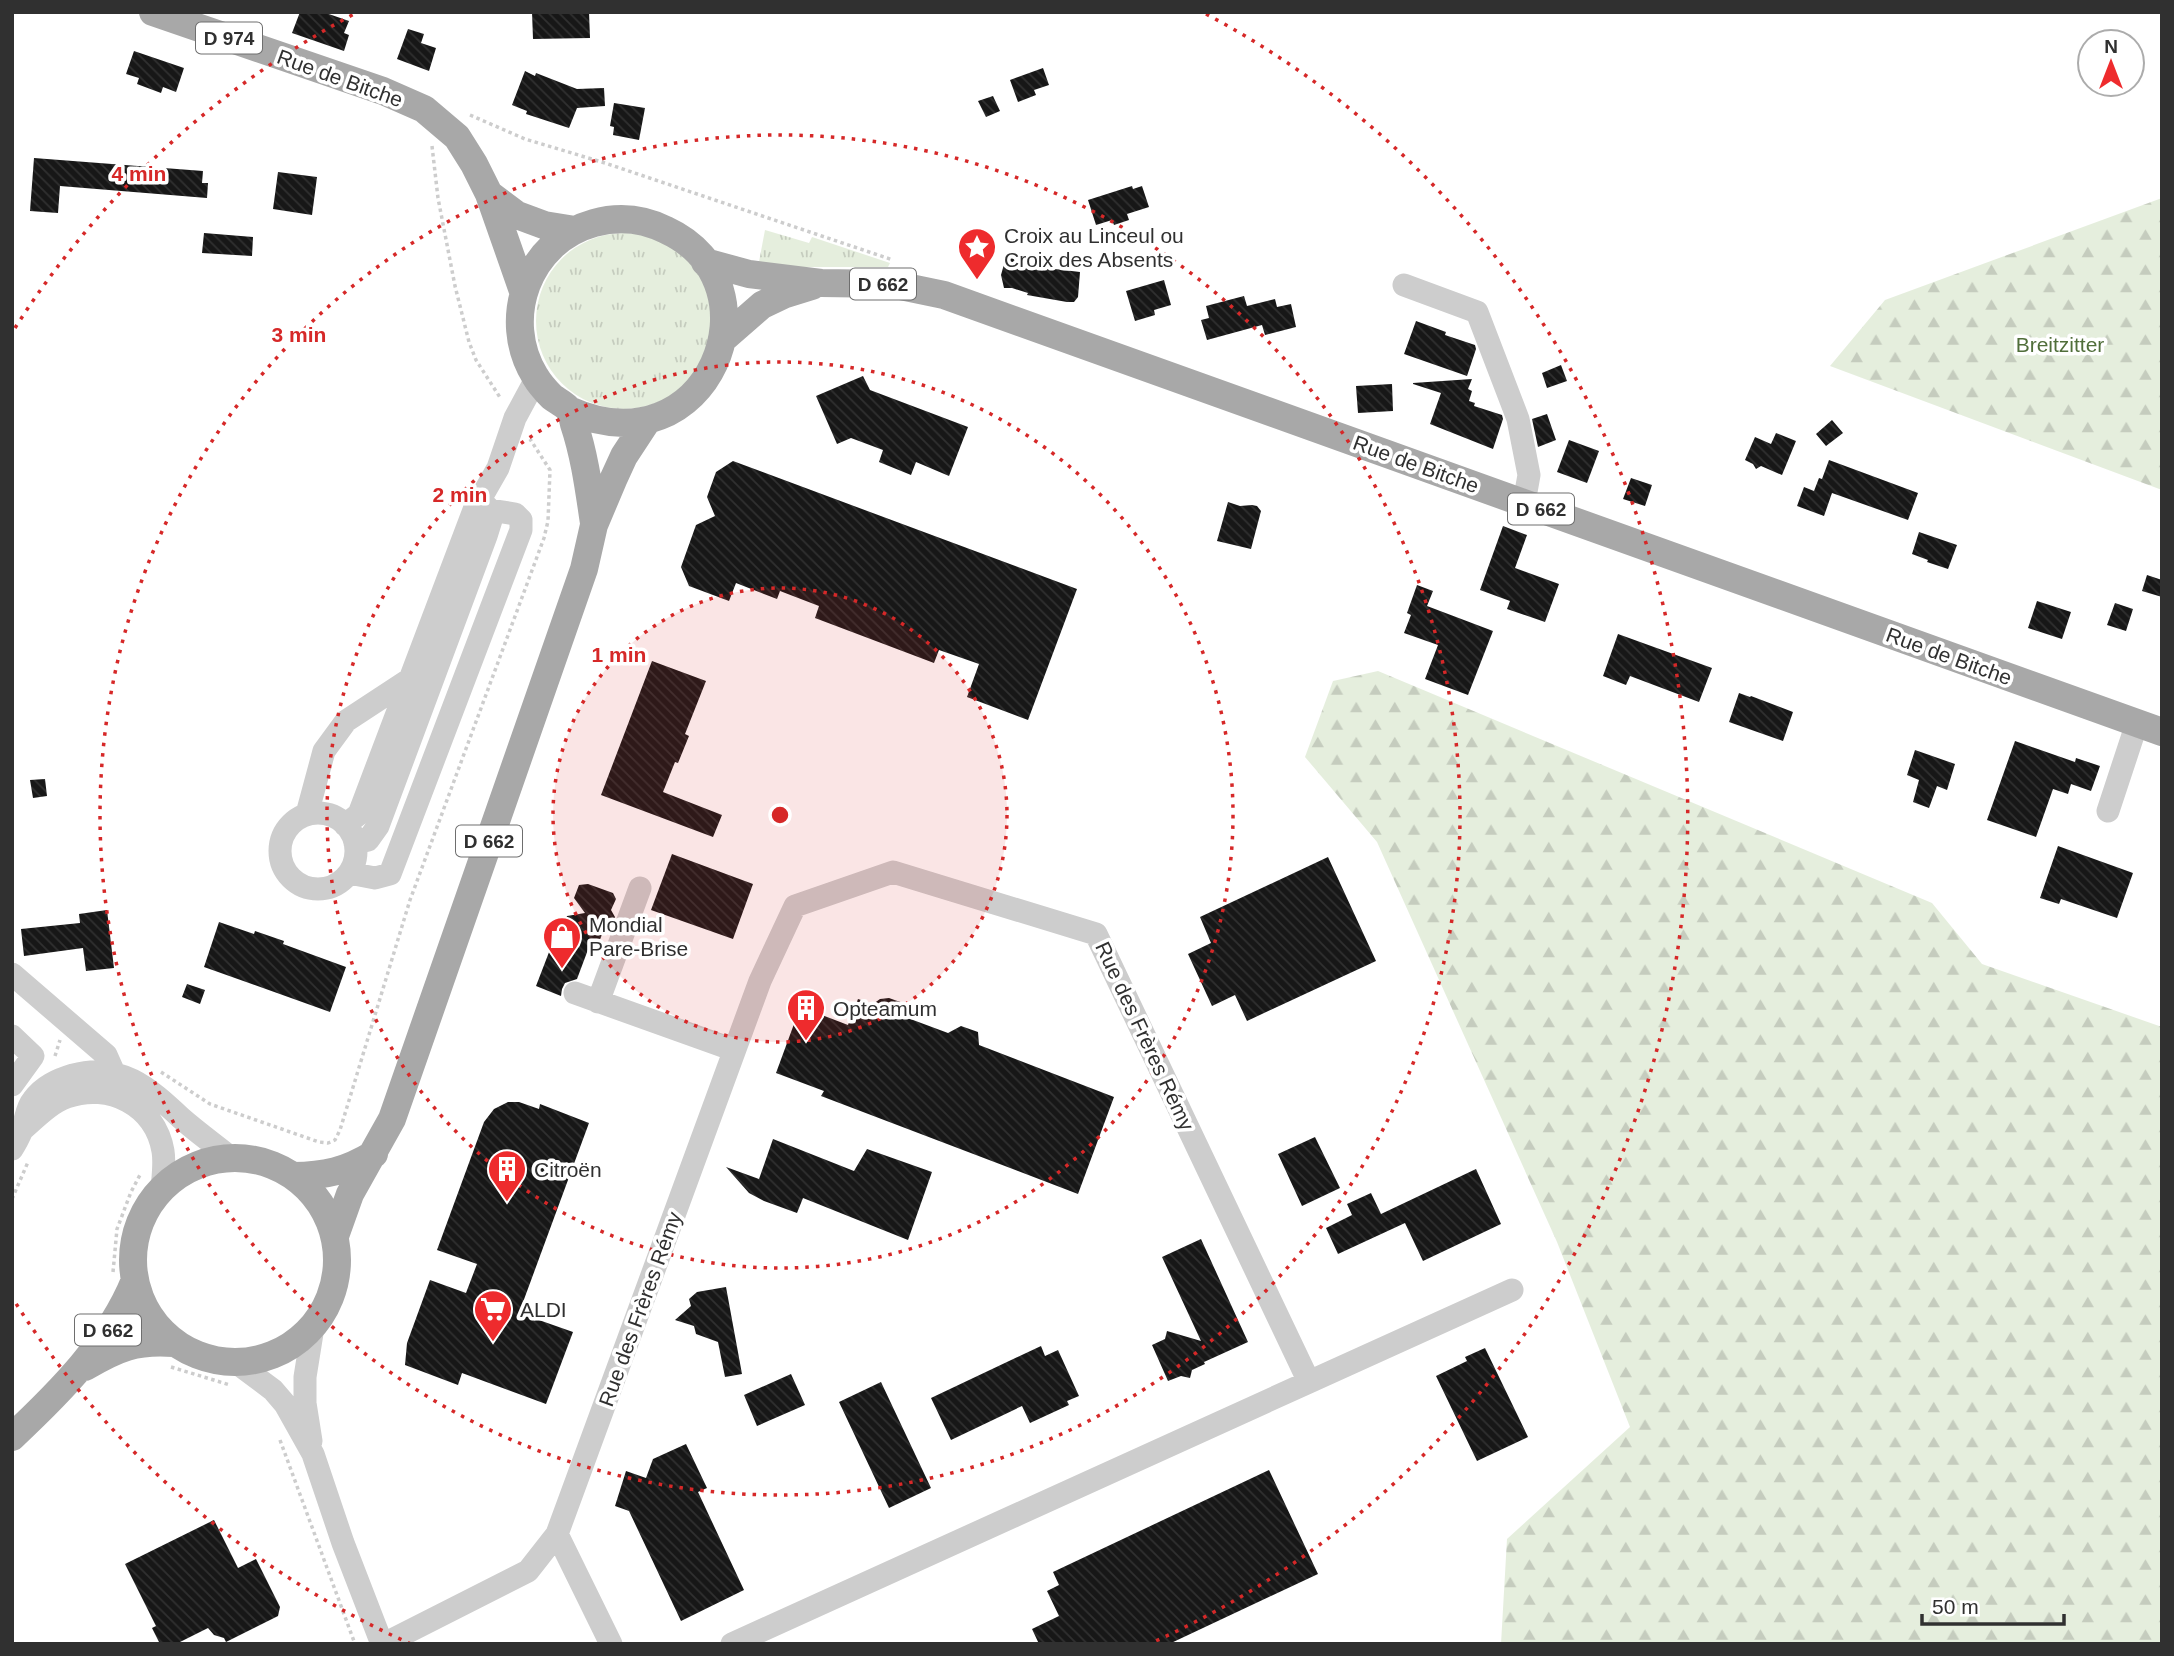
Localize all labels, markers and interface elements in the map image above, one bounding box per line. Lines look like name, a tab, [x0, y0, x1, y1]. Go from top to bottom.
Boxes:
road number: D 974	[196, 22, 262, 54]
north arrow	[2076, 28, 2146, 98]
text: N	[2104, 36, 2118, 57]
street label: Rue de Bitche	[274, 45, 406, 111]
text: 4 min	[112, 162, 166, 185]
place label: Croix au Linceul ou Croix des Absents	[1004, 224, 1184, 271]
place icon: Croix au Linceul ou Croix des Absents	[956, 226, 998, 281]
road number: D 662	[850, 268, 916, 300]
text: 3 min	[272, 323, 326, 346]
park label: Breitzitter	[2016, 333, 2104, 356]
street label: Rue de Bitche	[1350, 431, 1482, 497]
text: 2 min	[433, 483, 487, 506]
road number: D 662	[1508, 494, 1574, 524]
street label: Rue de Bitche	[1883, 623, 2015, 689]
text: 1 min	[592, 643, 646, 666]
centre of rings	[768, 803, 792, 827]
road number: D 662	[456, 826, 522, 856]
place label: Mondial Pare-Brise	[589, 913, 688, 960]
shop icon: Mondial Pare-Brise	[541, 915, 583, 970]
street label: Rue des Frères Rémy	[1091, 938, 1199, 1134]
building icon: Opteamum	[785, 987, 827, 1042]
place label: Opteamum	[833, 997, 937, 1020]
building icon: Citroën	[486, 1148, 528, 1203]
place label: Citroën	[534, 1158, 602, 1181]
street label: Rue des Frères Rémy	[594, 1208, 686, 1409]
supermarket icon: ALDI	[472, 1288, 514, 1343]
place label: ALDI	[520, 1298, 567, 1321]
road number: D 662	[75, 1314, 141, 1346]
scale bar	[1922, 1582, 2064, 1626]
text: 50 m	[1932, 1595, 1979, 1618]

